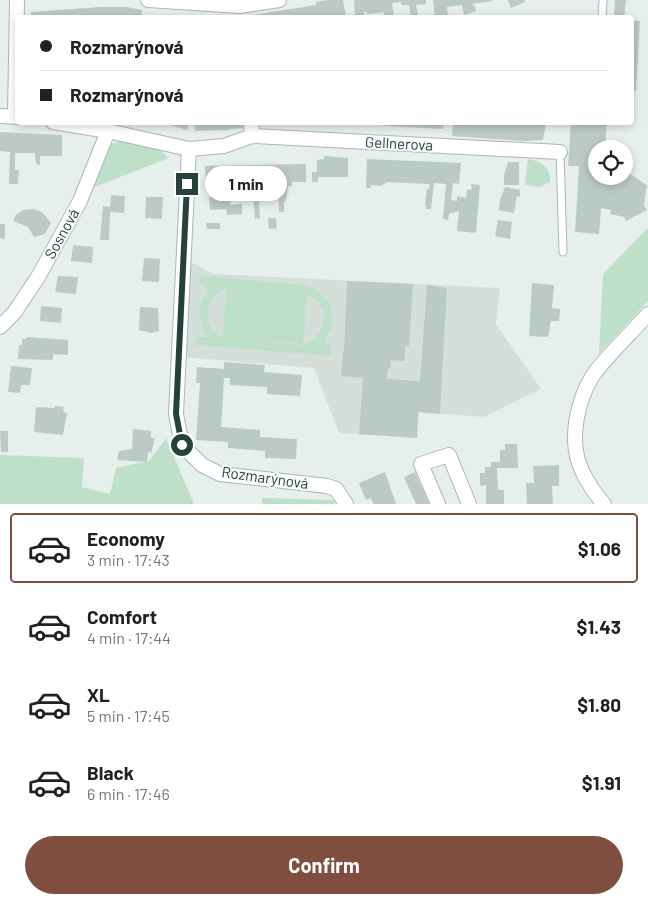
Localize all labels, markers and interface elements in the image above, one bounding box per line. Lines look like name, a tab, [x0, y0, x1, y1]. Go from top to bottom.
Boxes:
text: Rozmarýnová	[70, 35, 184, 58]
text: Rozmarýnová	[70, 83, 184, 106]
street label: Gellnerova	[365, 132, 433, 154]
map controls	[588, 140, 633, 185]
button: locate	[588, 140, 633, 185]
callout: 1 min	[204, 166, 287, 202]
route end	[176, 173, 198, 195]
text: 1 min	[228, 174, 264, 193]
street label: Sosnová	[40, 205, 82, 262]
route start	[171, 434, 193, 456]
street label: Rozmarýnová	[221, 462, 310, 492]
icon: car	[27, 526, 72, 571]
text: Economy	[87, 527, 165, 550]
text: $1.06	[578, 537, 621, 560]
text: 3 min · 17:43	[87, 550, 170, 569]
icon: car	[27, 604, 72, 649]
text: Comfort	[87, 605, 157, 628]
text: $1.43	[577, 615, 621, 638]
text: 4 min · 17:44	[87, 628, 171, 647]
icon: car	[27, 682, 72, 727]
text: XL	[87, 683, 110, 706]
text: $1.80	[577, 693, 621, 716]
text: 5 min · 17:45	[87, 706, 170, 725]
icon: car	[27, 760, 72, 805]
text: Black	[87, 761, 134, 784]
text: $1.91	[582, 771, 621, 794]
text: 6 min · 17:46	[87, 784, 170, 803]
button: Confirm	[25, 836, 623, 894]

